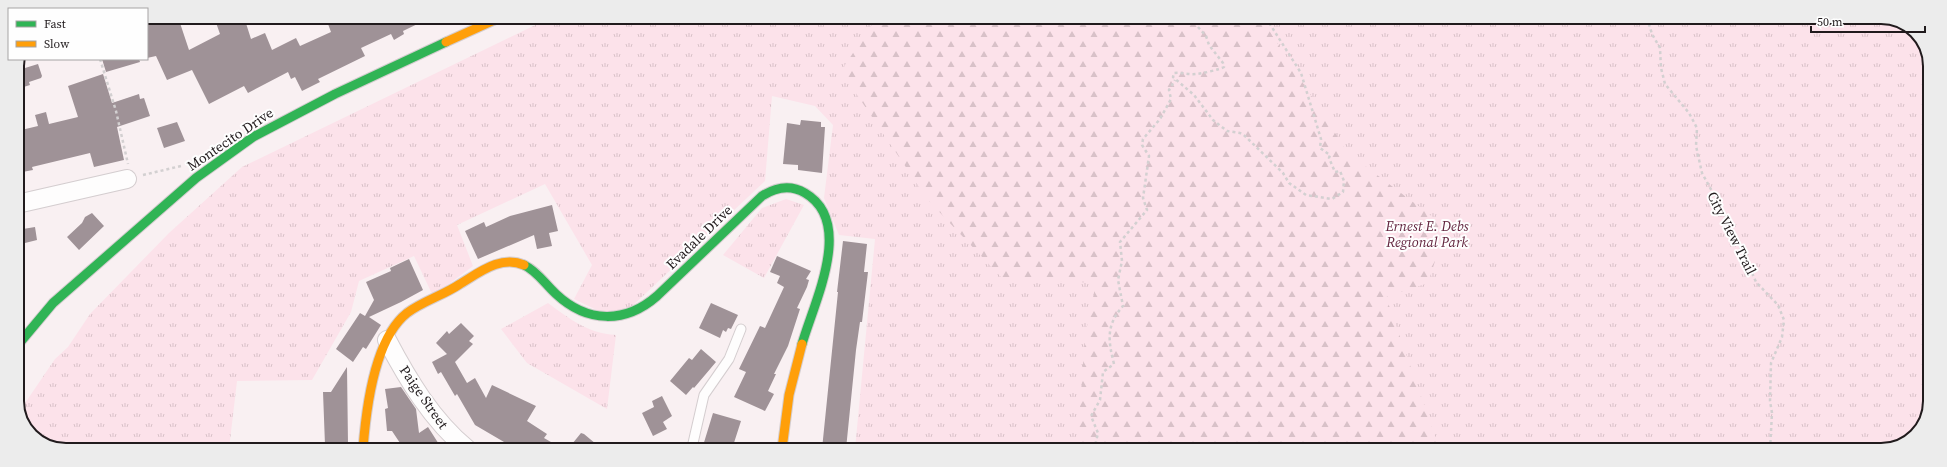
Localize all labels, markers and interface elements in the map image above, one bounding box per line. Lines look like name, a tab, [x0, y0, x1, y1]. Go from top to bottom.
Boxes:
legend	[8, 8, 148, 60]
scale bar	[1811, 8, 1925, 34]
text: 50 m	[1817, 14, 1843, 30]
text: Fast	[44, 16, 66, 32]
text: Slow	[44, 36, 70, 52]
street label: Montecito Drive	[183, 103, 277, 175]
street label: City View Trail	[1702, 188, 1762, 278]
street label: Evadale Drive	[661, 200, 737, 274]
park label: Ernest E. Debs Regional Park	[1385, 216, 1469, 252]
street label: Paige Street	[395, 361, 453, 433]

